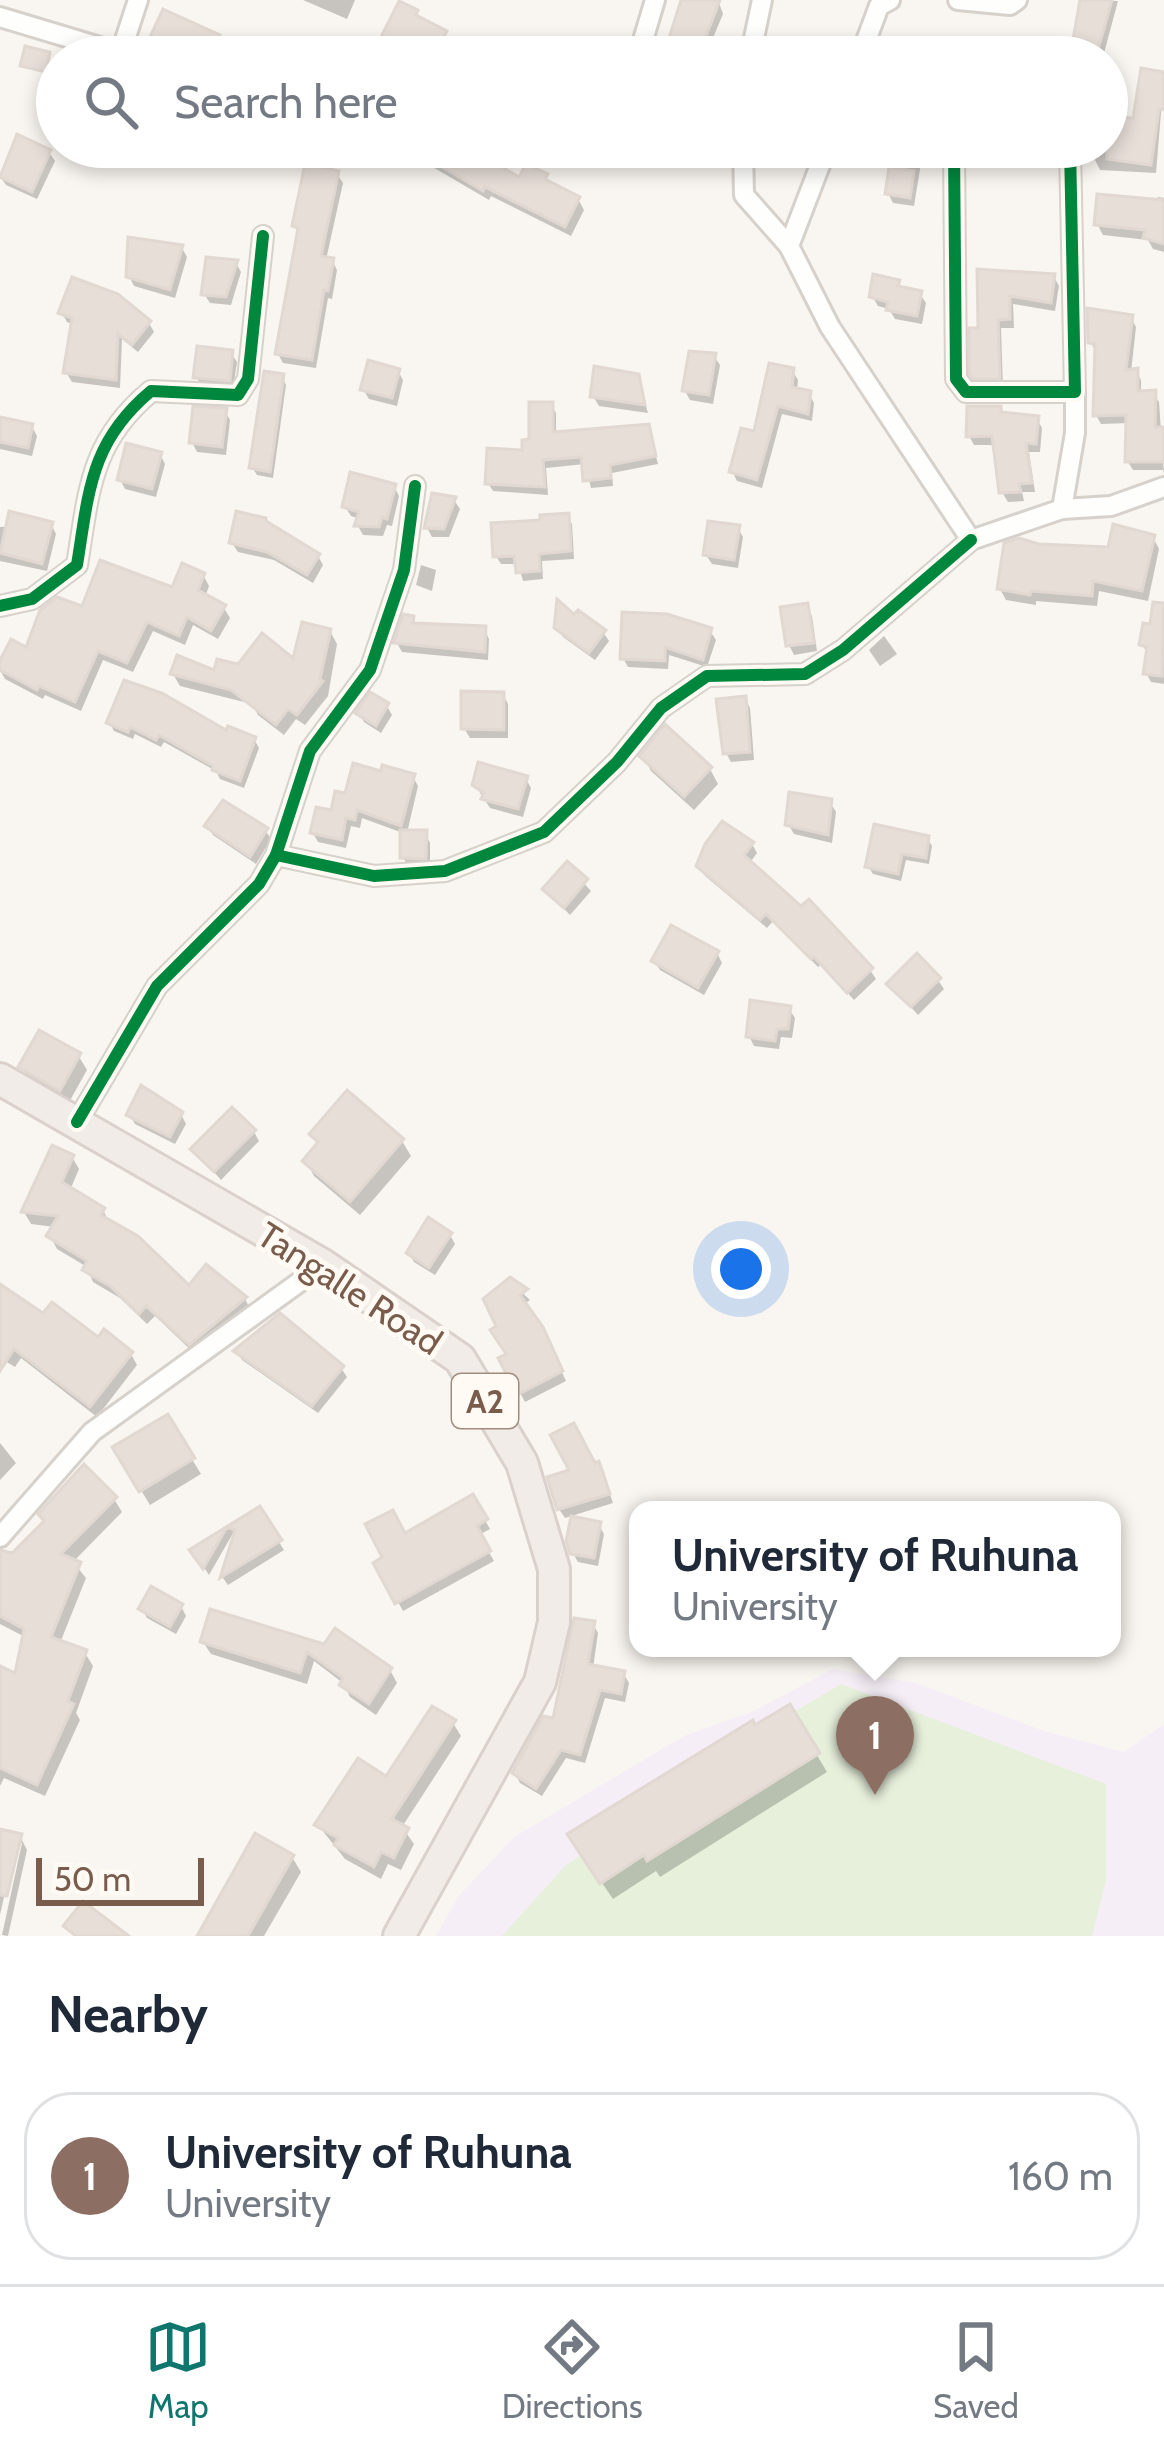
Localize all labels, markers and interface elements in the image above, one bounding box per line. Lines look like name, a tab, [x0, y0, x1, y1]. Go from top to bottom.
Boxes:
search box	[36, 36, 1128, 168]
icon: search	[78, 69, 144, 135]
text: Search here	[174, 75, 398, 129]
street label: Tangalle Road	[250, 1212, 450, 1364]
your location	[711, 1239, 771, 1299]
road number: A2	[452, 1374, 518, 1428]
popup	[629, 1501, 1121, 1657]
text: University of Ruhuna	[672, 1528, 1078, 1582]
text: University	[672, 1582, 838, 1630]
pin: 1	[836, 1696, 914, 1795]
scale bar	[36, 1852, 204, 1905]
text: 50 m	[54, 1859, 131, 1899]
text: Nearby	[48, 1983, 208, 2045]
text: University of Ruhuna	[165, 2125, 572, 2179]
text: 1	[83, 2152, 97, 2200]
text: 160 m	[1008, 2152, 1113, 2200]
text: University	[165, 2179, 331, 2227]
tab: Map	[145, 2314, 211, 2426]
tab: Directions	[502, 2314, 643, 2426]
tab: Saved	[933, 2314, 1019, 2426]

